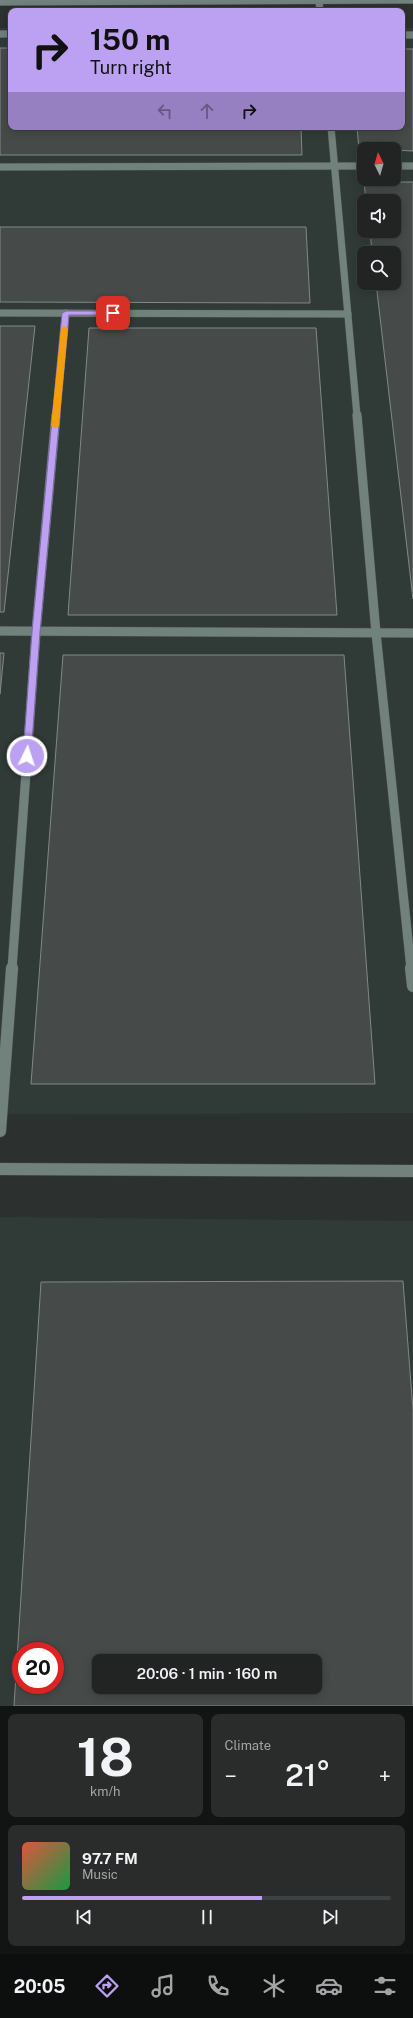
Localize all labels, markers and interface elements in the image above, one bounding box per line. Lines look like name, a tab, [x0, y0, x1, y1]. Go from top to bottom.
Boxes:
text: 150 m	[90, 23, 170, 56]
icon: right	[24, 24, 76, 76]
text: Turn right	[90, 57, 172, 78]
icon: left	[154, 100, 176, 122]
icon: ahead	[196, 100, 218, 122]
icon: right	[238, 100, 260, 122]
north arrow	[357, 142, 401, 186]
map controls	[357, 142, 401, 290]
button: sound	[357, 194, 401, 238]
button: search	[357, 246, 401, 290]
pin	[96, 296, 130, 330]
icon: arrive	[102, 302, 124, 324]
position arrow	[6, 735, 48, 777]
speed limit sign: 20	[12, 1642, 64, 1694]
text: 20:06 · 1 min · 160 m	[137, 1665, 277, 1682]
text: 18	[77, 1727, 134, 1788]
text: Climate	[225, 1738, 271, 1753]
text: 21°	[285, 1757, 330, 1793]
text: −	[225, 1763, 237, 1789]
text: +	[379, 1763, 391, 1789]
text: km/h	[90, 1784, 121, 1799]
text: 97.7 FM	[82, 1850, 138, 1867]
text: Music	[82, 1867, 118, 1882]
icon: previous	[73, 1906, 95, 1928]
icon: pause	[196, 1906, 218, 1928]
icon: next	[319, 1906, 341, 1928]
icon: directions	[93, 1972, 121, 2000]
icon: music	[149, 1972, 177, 2000]
icon: phone	[204, 1972, 232, 2000]
icon: climate	[260, 1972, 288, 2000]
icon: car	[315, 1972, 343, 2000]
icon: filters	[371, 1972, 399, 2000]
text: 20:05	[14, 1976, 65, 1997]

